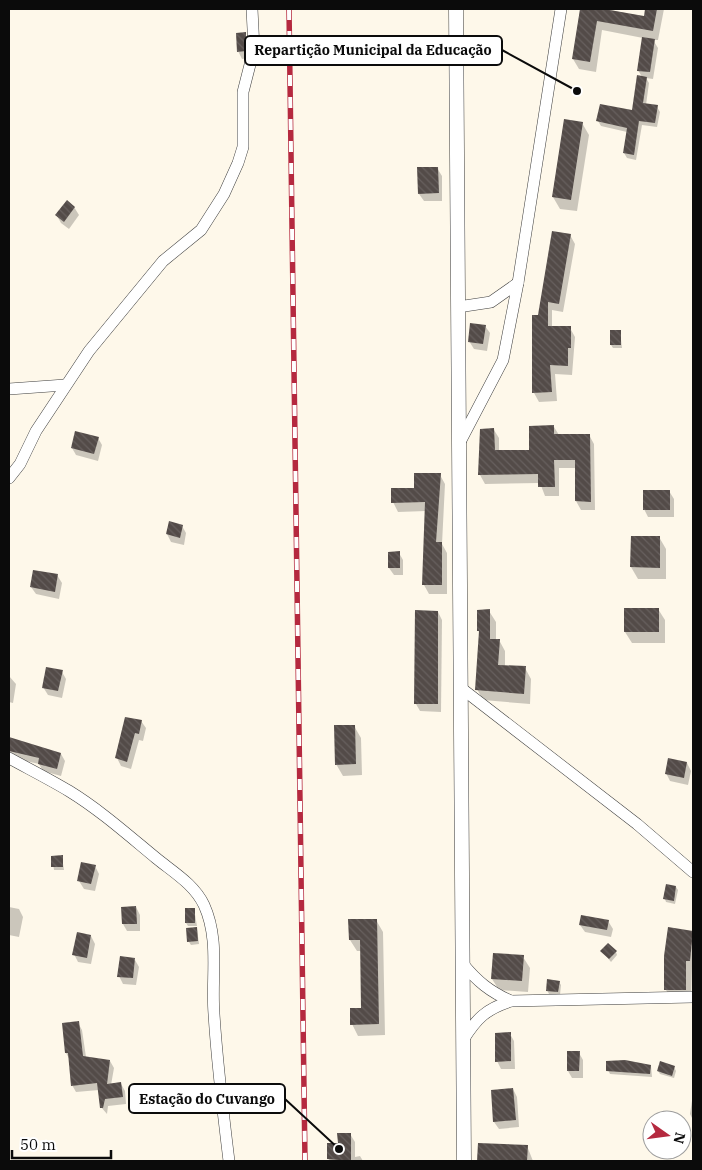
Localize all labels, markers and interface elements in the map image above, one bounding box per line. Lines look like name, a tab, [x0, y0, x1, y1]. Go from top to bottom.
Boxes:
callout: Repartição Municipal da Educação	[245, 36, 502, 65]
text: Repartição Municipal da Educação	[254, 41, 492, 59]
callout: Estação do Cuvango	[129, 1084, 285, 1113]
text: Estação do Cuvango	[139, 1090, 275, 1108]
north arrow	[642, 1110, 692, 1160]
scale bar	[12, 1128, 111, 1160]
text: N	[670, 1131, 690, 1146]
text: 50 m	[20, 1135, 56, 1154]

